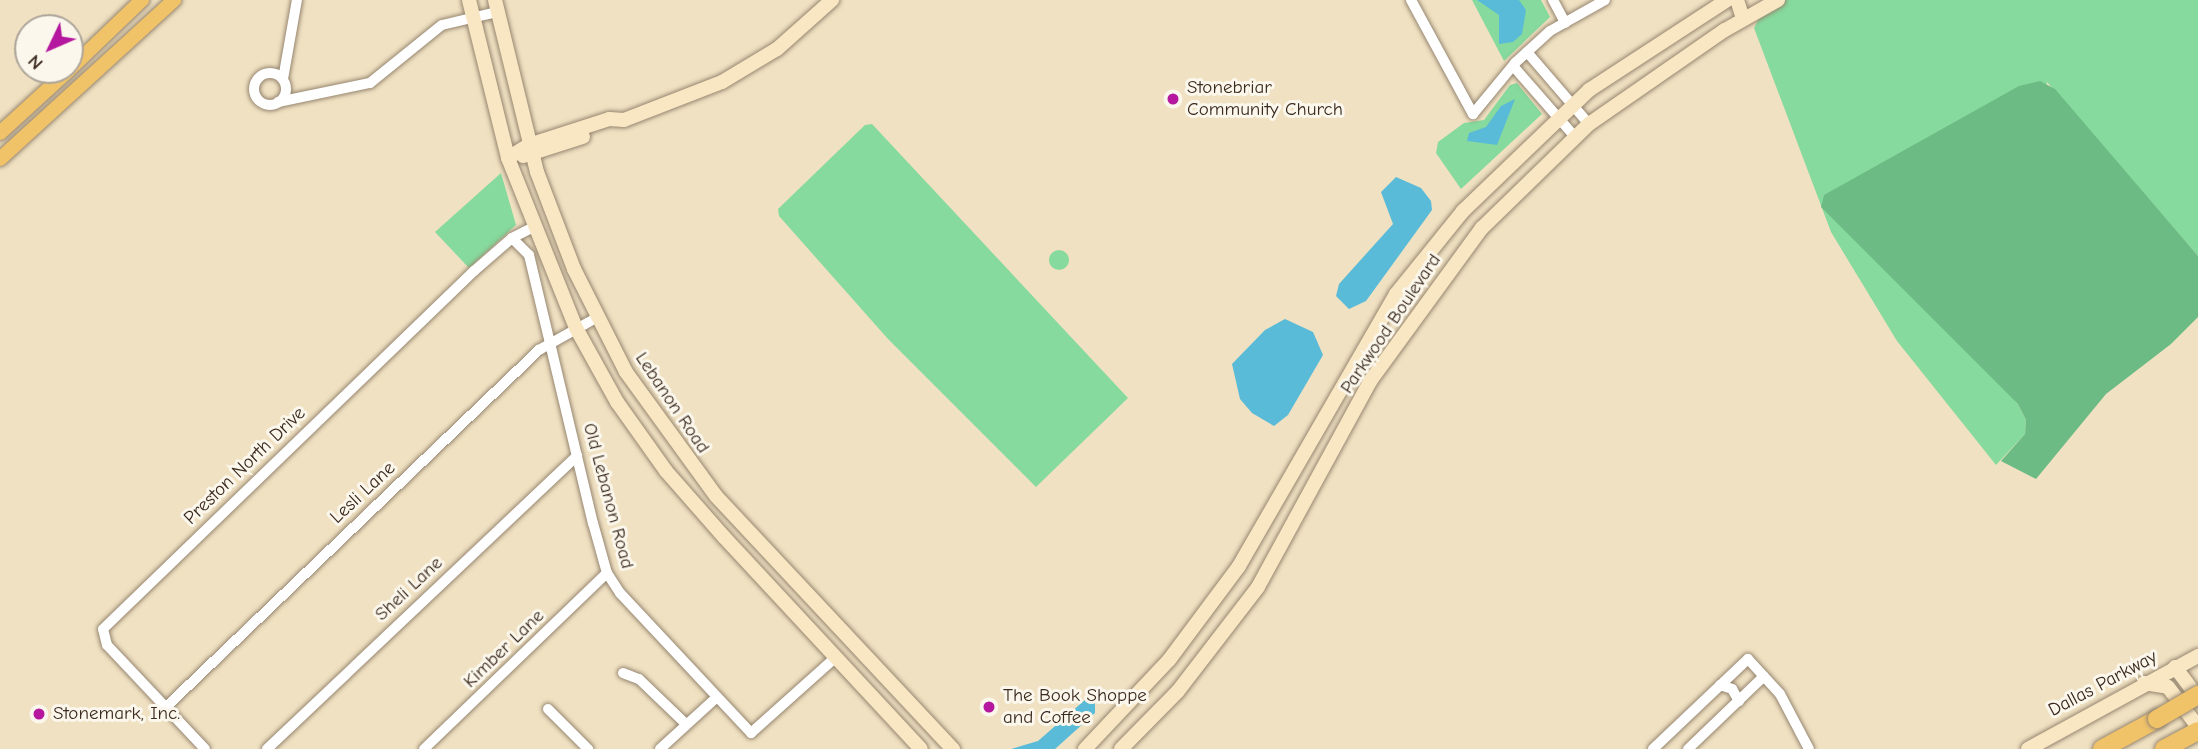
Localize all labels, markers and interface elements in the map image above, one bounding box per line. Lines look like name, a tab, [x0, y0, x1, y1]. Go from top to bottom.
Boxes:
north arrow	[14, 14, 84, 84]
text: N	[23, 50, 48, 74]
place label: Stonebriar Community Church	[1187, 77, 1343, 121]
marker: Stonebriar Community Church	[1165, 91, 1181, 107]
street label: Parkwood Boulevard	[1336, 250, 1446, 398]
street label: Lebanon Road	[630, 348, 714, 458]
street label: Preston North Drive	[180, 402, 310, 530]
street label: Old Lebanon Road	[578, 421, 638, 571]
street label: Lesli Lane	[326, 457, 400, 529]
street label: Sheli Lane	[371, 552, 447, 626]
street label: Kimber Lane	[459, 605, 549, 693]
street label: Dallas Parkway	[2045, 646, 2161, 722]
place label: The Book Shoppe and Coffee	[1003, 685, 1147, 729]
marker: The Book Shoppe and Coffee	[981, 699, 997, 715]
place label: Stonemark, Inc.	[53, 703, 180, 725]
marker: Stonemark, Inc.	[31, 706, 47, 722]

